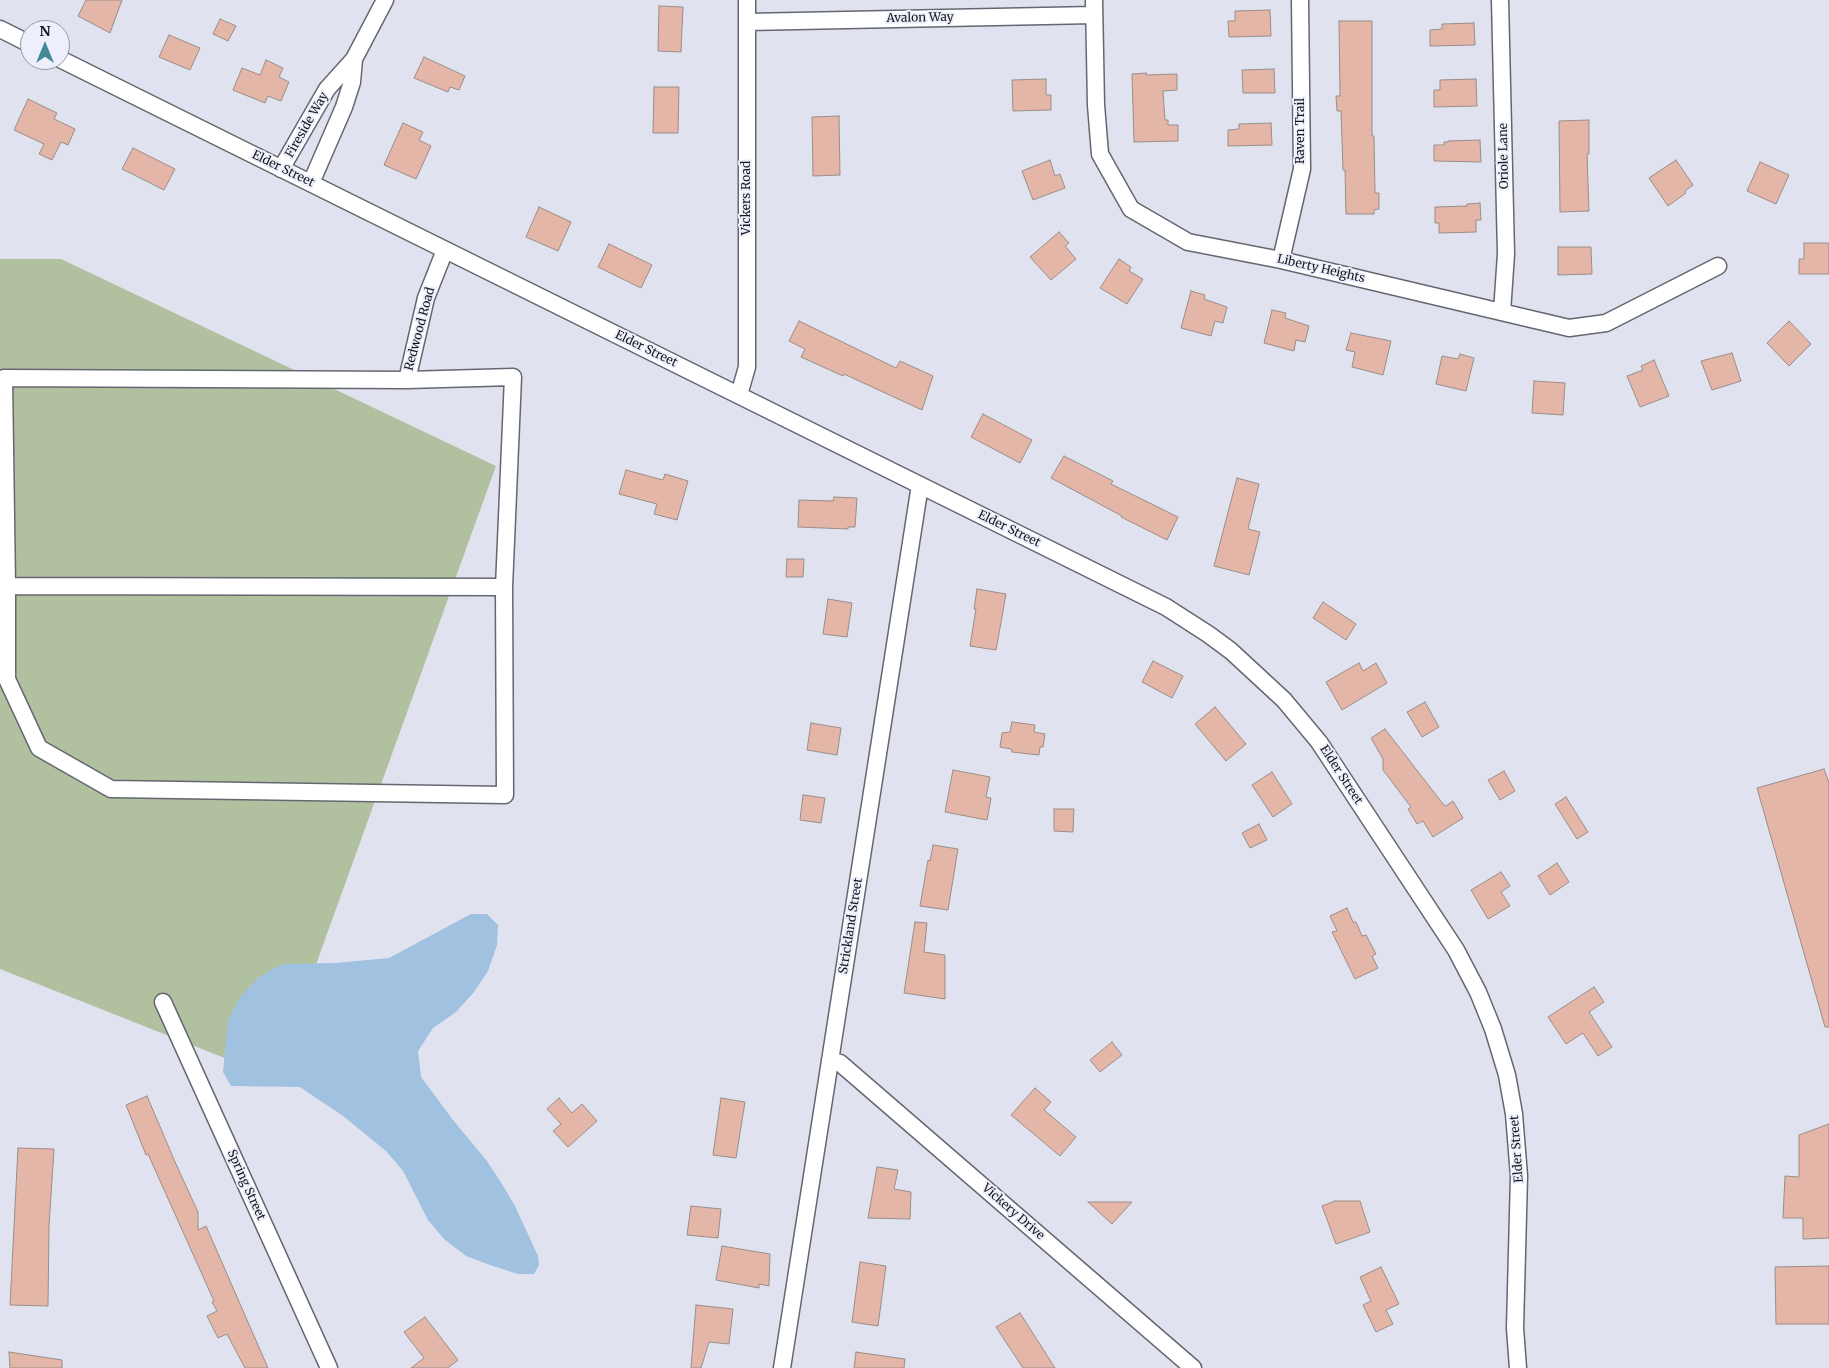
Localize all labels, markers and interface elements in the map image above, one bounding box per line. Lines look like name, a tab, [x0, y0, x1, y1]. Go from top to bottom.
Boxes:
street label: Avalon Way	[886, 10, 954, 26]
north arrow	[20, 20, 70, 70]
text: N	[39, 22, 51, 40]
street label: Fireside Way	[282, 90, 332, 160]
street label: Raven Trail	[1294, 98, 1308, 164]
street label: Oriole Lane	[1496, 123, 1512, 189]
street label: Elder Street	[249, 148, 317, 190]
street label: Vickers Road	[740, 161, 754, 235]
street label: Liberty Heights	[1276, 252, 1366, 286]
street label: Redwood Road	[402, 286, 438, 372]
street label: Elder Street	[612, 328, 680, 370]
street label: Elder Street	[975, 508, 1043, 550]
street label: Elder Street	[1317, 743, 1365, 807]
street label: Strickland Street	[836, 877, 866, 975]
street label: Elder Street	[1507, 1115, 1527, 1183]
street label: Spring Street	[224, 1147, 268, 1223]
street label: Vickery Drive	[979, 1181, 1047, 1243]

